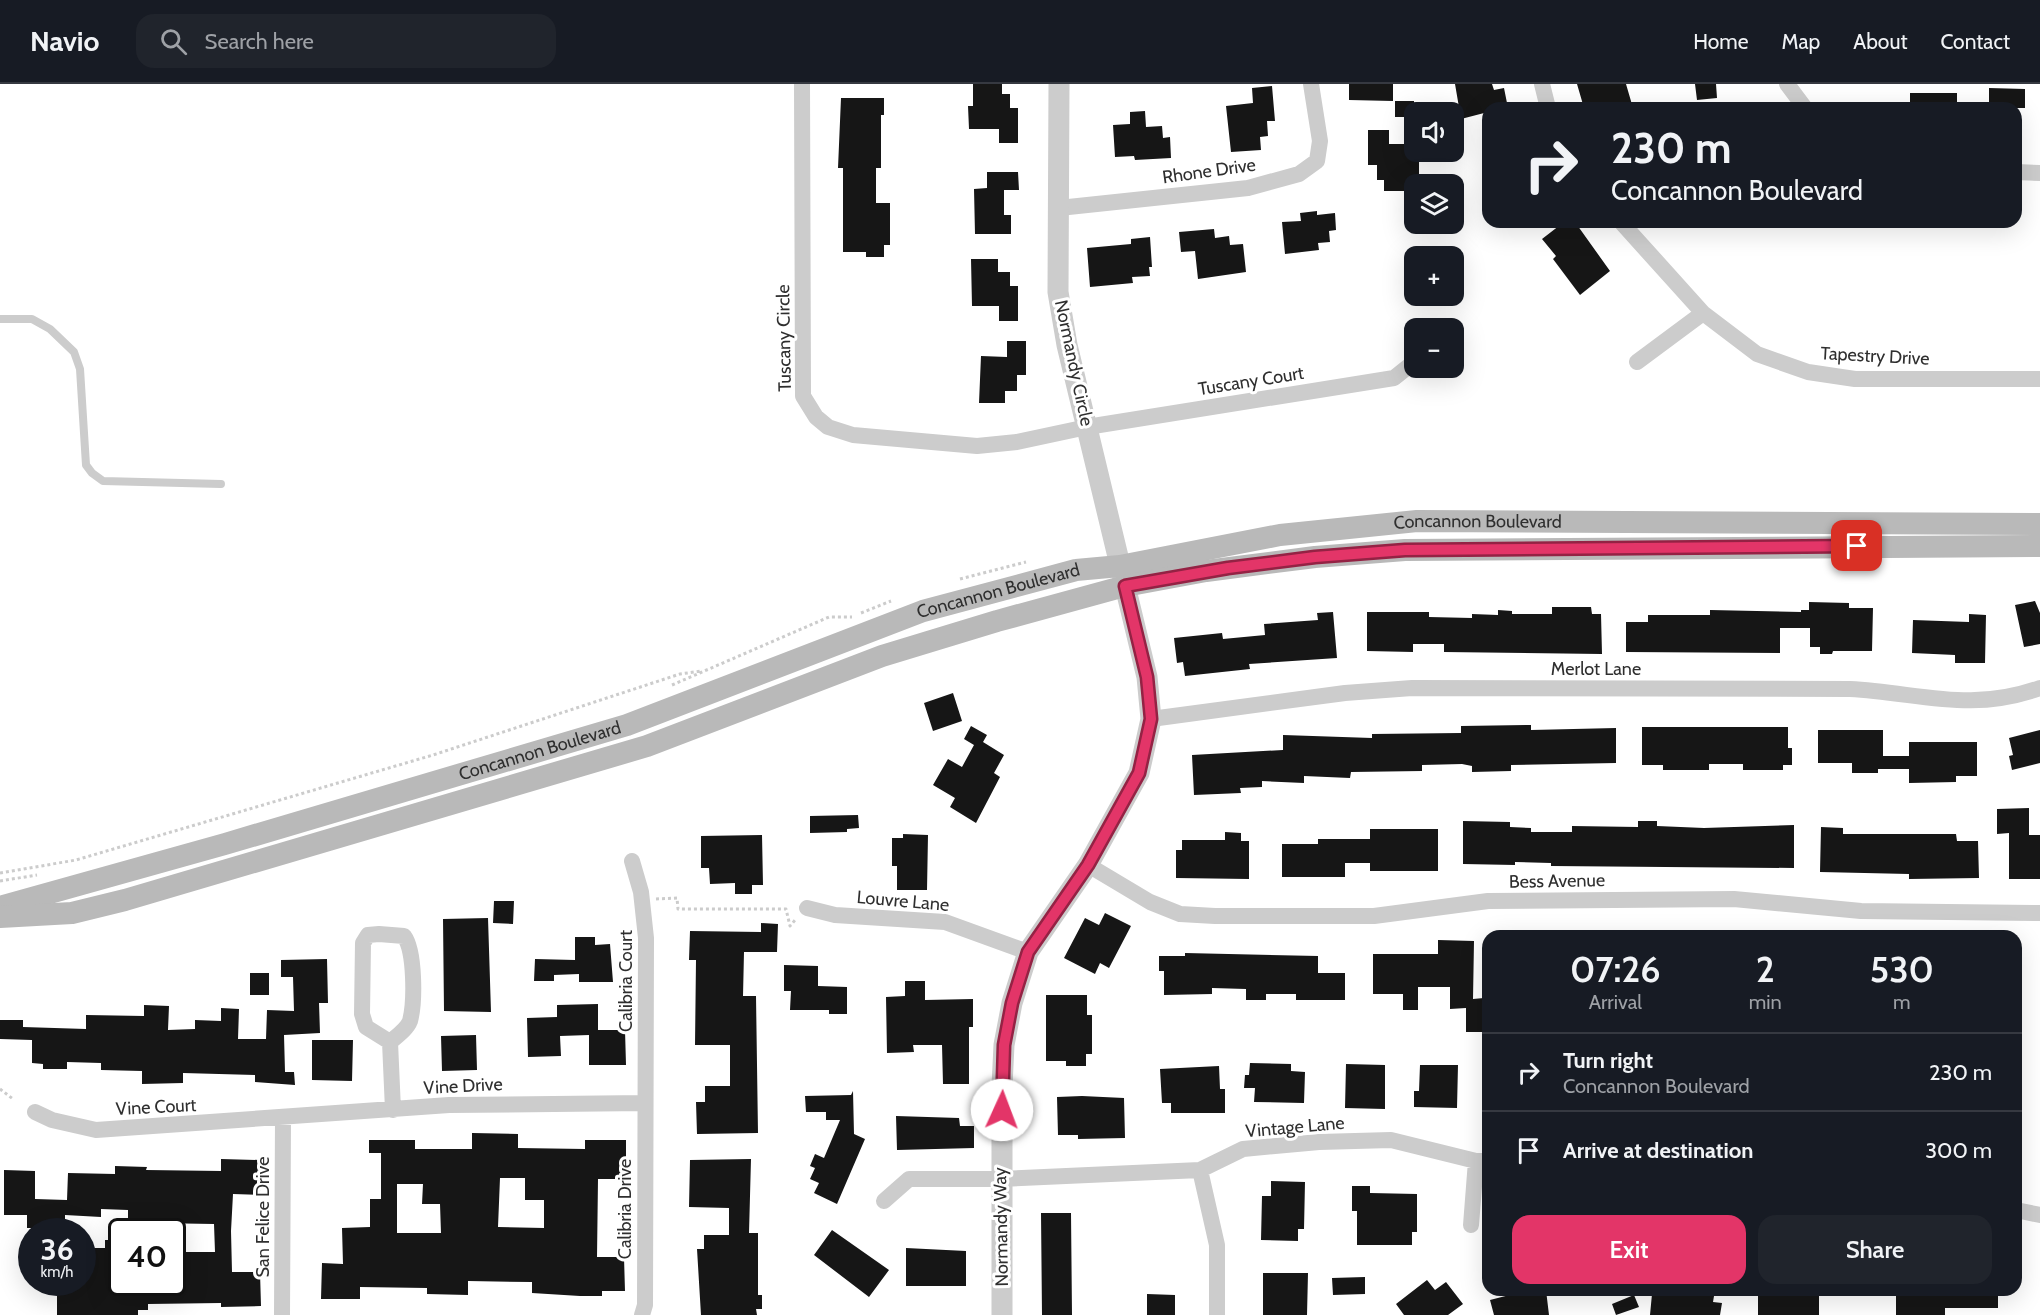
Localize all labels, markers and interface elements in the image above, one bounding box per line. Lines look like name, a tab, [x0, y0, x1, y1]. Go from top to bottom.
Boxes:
search box	[136, 14, 556, 68]
text: Navio	[30, 24, 100, 58]
icon: search	[157, 25, 190, 58]
text: Search here	[205, 28, 314, 55]
text: Home	[1693, 29, 1749, 54]
text: Map	[1782, 29, 1820, 54]
text: About	[1853, 29, 1907, 54]
text: Contact	[1940, 29, 2010, 54]
map controls	[1404, 102, 1464, 378]
button: sound	[1404, 102, 1464, 162]
text: 230 m	[1611, 122, 1731, 174]
icon: right	[1512, 126, 1590, 204]
street label: Rhone Drive	[1161, 154, 1257, 188]
button: layers	[1404, 174, 1464, 234]
text: Concannon Boulevard	[1611, 174, 1863, 207]
button: +	[1404, 246, 1464, 306]
street label: Tuscany Circle	[772, 284, 796, 392]
street label: Normandy Circle	[1050, 298, 1098, 428]
button: −	[1404, 318, 1464, 378]
street label: Tapestry Drive	[1820, 342, 1930, 370]
street label: Tuscany Court	[1197, 362, 1305, 400]
street label: Concannon Boulevard	[1393, 510, 1562, 534]
pin	[1831, 520, 1882, 571]
icon: arrive	[1840, 529, 1873, 562]
street label: Concannon Boulevard	[913, 558, 1082, 623]
street label: Merlot Lane	[1551, 658, 1641, 680]
street label: Concannon Boulevard	[456, 716, 624, 785]
street label: Bess Avenue	[1509, 869, 1605, 893]
street label: Louvre Lane	[856, 886, 950, 916]
street label: Calibria Court	[615, 930, 637, 1032]
text: 07:26	[1570, 947, 1661, 991]
text: 2	[1756, 947, 1775, 991]
text: 530	[1870, 947, 1934, 991]
text: Arrival	[1589, 990, 1642, 1014]
text: min	[1749, 990, 1782, 1014]
text: m	[1893, 990, 1911, 1014]
text: Turn right	[1563, 1047, 1653, 1074]
icon: right	[1512, 1056, 1545, 1089]
text: 230 m	[1929, 1059, 1992, 1086]
street label: Vine Drive	[423, 1073, 503, 1099]
text: Concannon Boulevard	[1563, 1074, 1750, 1098]
position arrow	[970, 1078, 1034, 1142]
street label: Vine Court	[115, 1094, 197, 1120]
street label: Vintage Lane	[1245, 1112, 1345, 1142]
icon: arrive	[1512, 1134, 1545, 1167]
text: Arrive at destination	[1563, 1137, 1753, 1164]
text: 300 m	[1925, 1137, 1992, 1164]
street label: San Felice Drive	[252, 1157, 274, 1277]
street label: Calibria Drive	[614, 1159, 636, 1259]
street label: Normandy Way	[989, 1167, 1013, 1287]
button: Exit	[1512, 1215, 1746, 1284]
button: Share	[1758, 1215, 1992, 1284]
speed limit sign: 40	[108, 1218, 186, 1296]
text: 36	[40, 1231, 74, 1268]
text: km/h	[41, 1263, 73, 1281]

